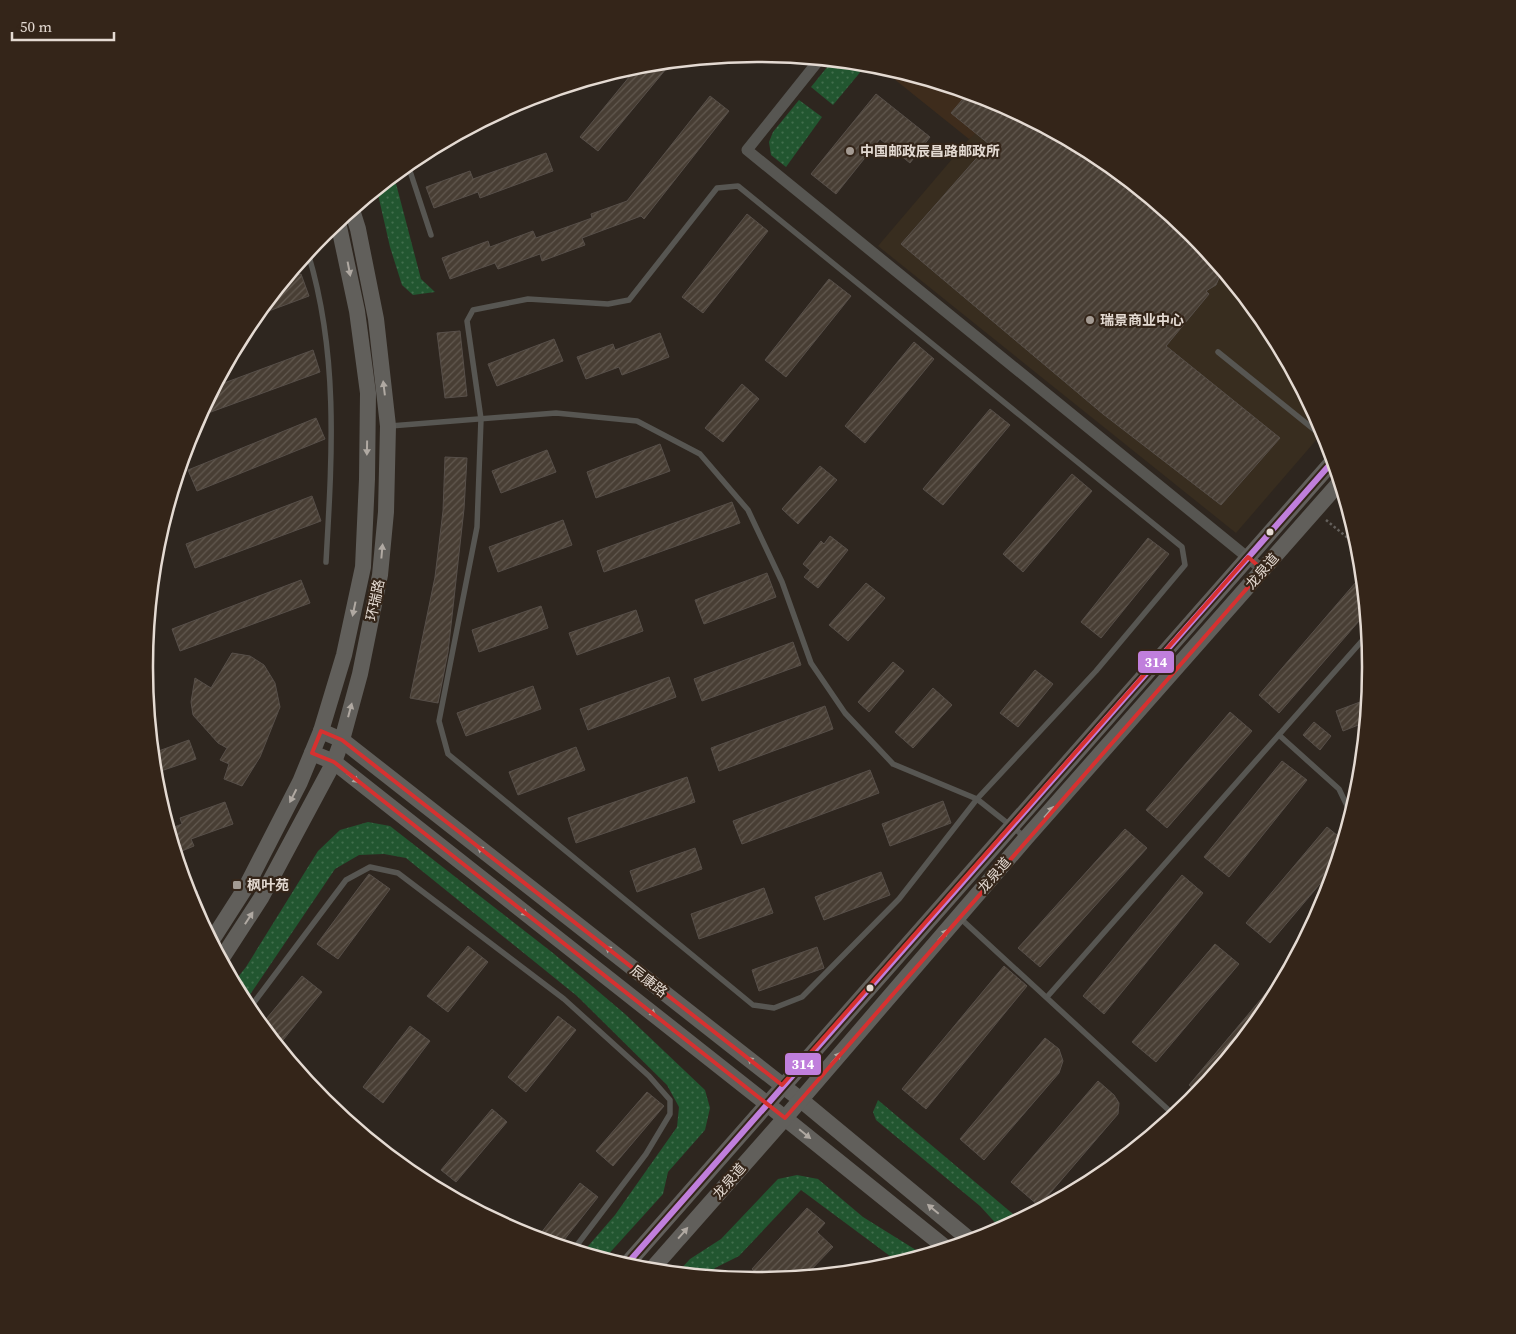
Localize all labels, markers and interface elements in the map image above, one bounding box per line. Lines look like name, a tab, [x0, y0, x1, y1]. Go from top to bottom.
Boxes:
scale bar	[12, 10, 115, 42]
text: 50 m	[20, 16, 52, 37]
place label: 中国邮政辰昌路邮政所	[860, 141, 1000, 161]
marker: 中国邮政辰昌路邮政所	[844, 145, 856, 157]
one-way arrow	[345, 262, 353, 278]
place label: 瑞景商业中心	[1100, 310, 1184, 330]
marker: 瑞景商业中心	[1084, 314, 1096, 326]
one-way arrow	[380, 380, 388, 396]
one-way arrow	[363, 440, 371, 456]
unlabelled marker	[1265, 527, 1275, 537]
one-way arrow	[379, 542, 387, 558]
street label: 龙泉道	[1241, 549, 1283, 593]
street label: 环瑞路	[361, 577, 389, 623]
one-way arrow	[350, 602, 358, 617]
line badge: 314	[1137, 650, 1175, 674]
text: 314	[1145, 652, 1168, 672]
one-way arrow	[346, 702, 354, 717]
one-way arrow	[347, 772, 360, 783]
one-way arrow	[289, 789, 297, 804]
one-way arrow	[1043, 807, 1055, 819]
one-way arrow	[477, 845, 490, 856]
street label: 龙泉道	[973, 853, 1015, 897]
place label: 枫叶苑	[247, 875, 289, 895]
marker: 枫叶苑	[231, 879, 243, 891]
one-way arrow	[515, 905, 528, 916]
one-way arrow	[244, 911, 254, 924]
one-way arrow	[937, 929, 948, 942]
one-way arrow	[604, 946, 618, 956]
street label: 辰康路	[626, 960, 672, 1002]
unlabelled marker	[865, 983, 875, 993]
one-way arrow	[643, 1006, 656, 1017]
line badge: 314	[784, 1052, 822, 1076]
one-way arrow	[831, 1052, 842, 1065]
text: 314	[792, 1054, 815, 1074]
one-way arrow	[746, 1057, 760, 1067]
one-way arrow	[798, 1128, 811, 1139]
street label: 龙泉道	[708, 1159, 750, 1203]
one-way arrow	[926, 1204, 939, 1215]
one-way arrow	[677, 1228, 689, 1240]

